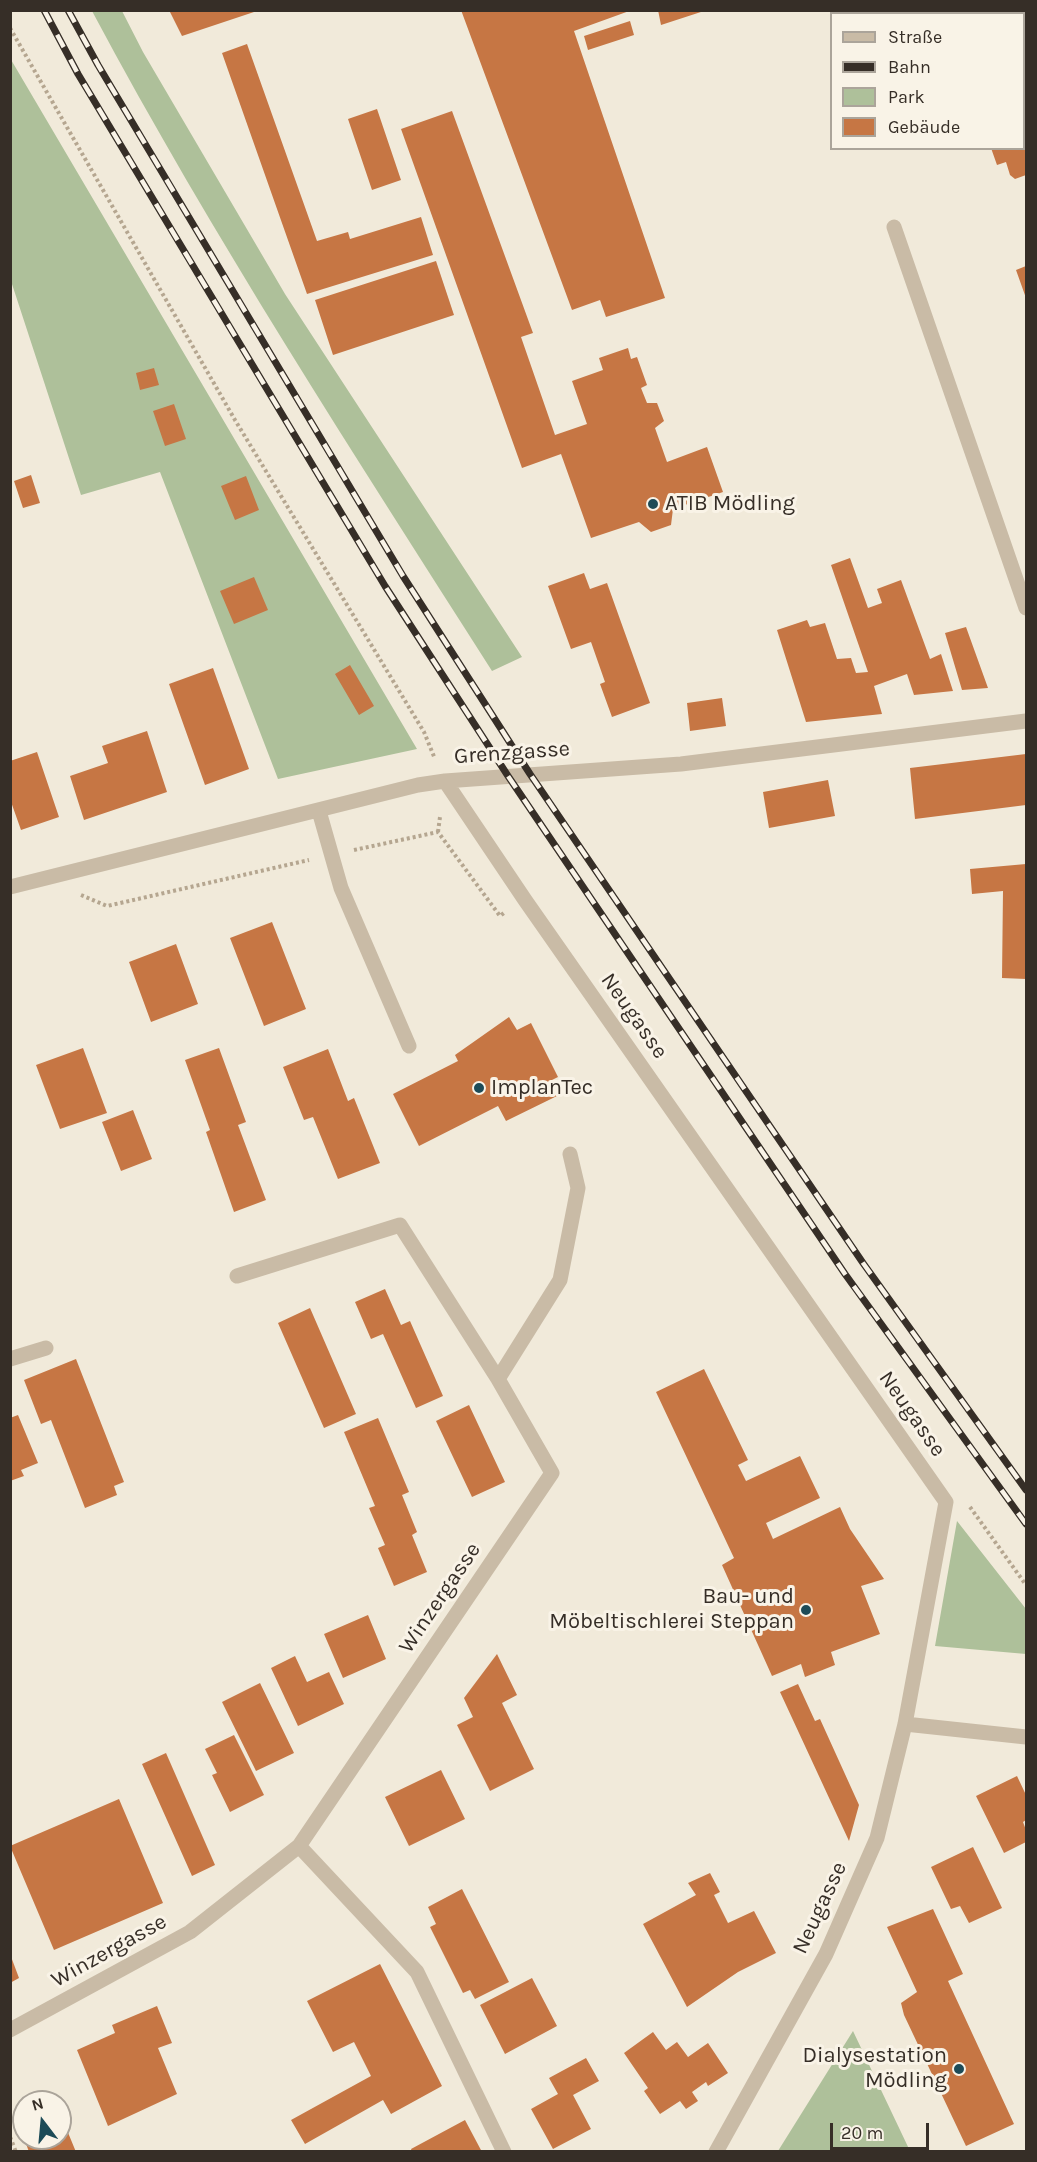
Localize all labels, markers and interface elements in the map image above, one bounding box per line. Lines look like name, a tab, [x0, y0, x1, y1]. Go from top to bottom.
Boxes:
legend	[830, 12, 1025, 150]
text: Straße	[888, 26, 942, 48]
text: Bahn	[888, 56, 931, 78]
text: Park	[888, 86, 925, 108]
text: Gebäude	[888, 116, 960, 138]
place label: ATIB Mödling	[665, 491, 795, 517]
marker: ATIB Mödling	[646, 497, 660, 511]
street label: Grenzgasse	[453, 736, 571, 770]
street label: Neugasse	[595, 968, 673, 1064]
place label: ImplanTec	[491, 1075, 593, 1101]
marker: ImplanTec	[472, 1081, 486, 1095]
street label: Neugasse	[873, 1366, 951, 1462]
street label: Winzergasse	[393, 1538, 487, 1658]
place label: Bau- und Möbeltischlerei Steppan	[549, 1584, 794, 1636]
marker: Bau- und Möbeltischlerei Steppan	[799, 1603, 813, 1617]
street label: Neugasse	[787, 1858, 853, 1958]
street label: Winzergasse	[47, 1908, 171, 1994]
place label: Dialysestation Mödling	[802, 2043, 947, 2094]
marker: Dialysestation Mödling	[952, 2062, 966, 2076]
north arrow	[12, 2090, 72, 2150]
text: N	[29, 2093, 46, 2115]
scale bar	[833, 2111, 932, 2149]
text: 20 m	[841, 2122, 883, 2144]

